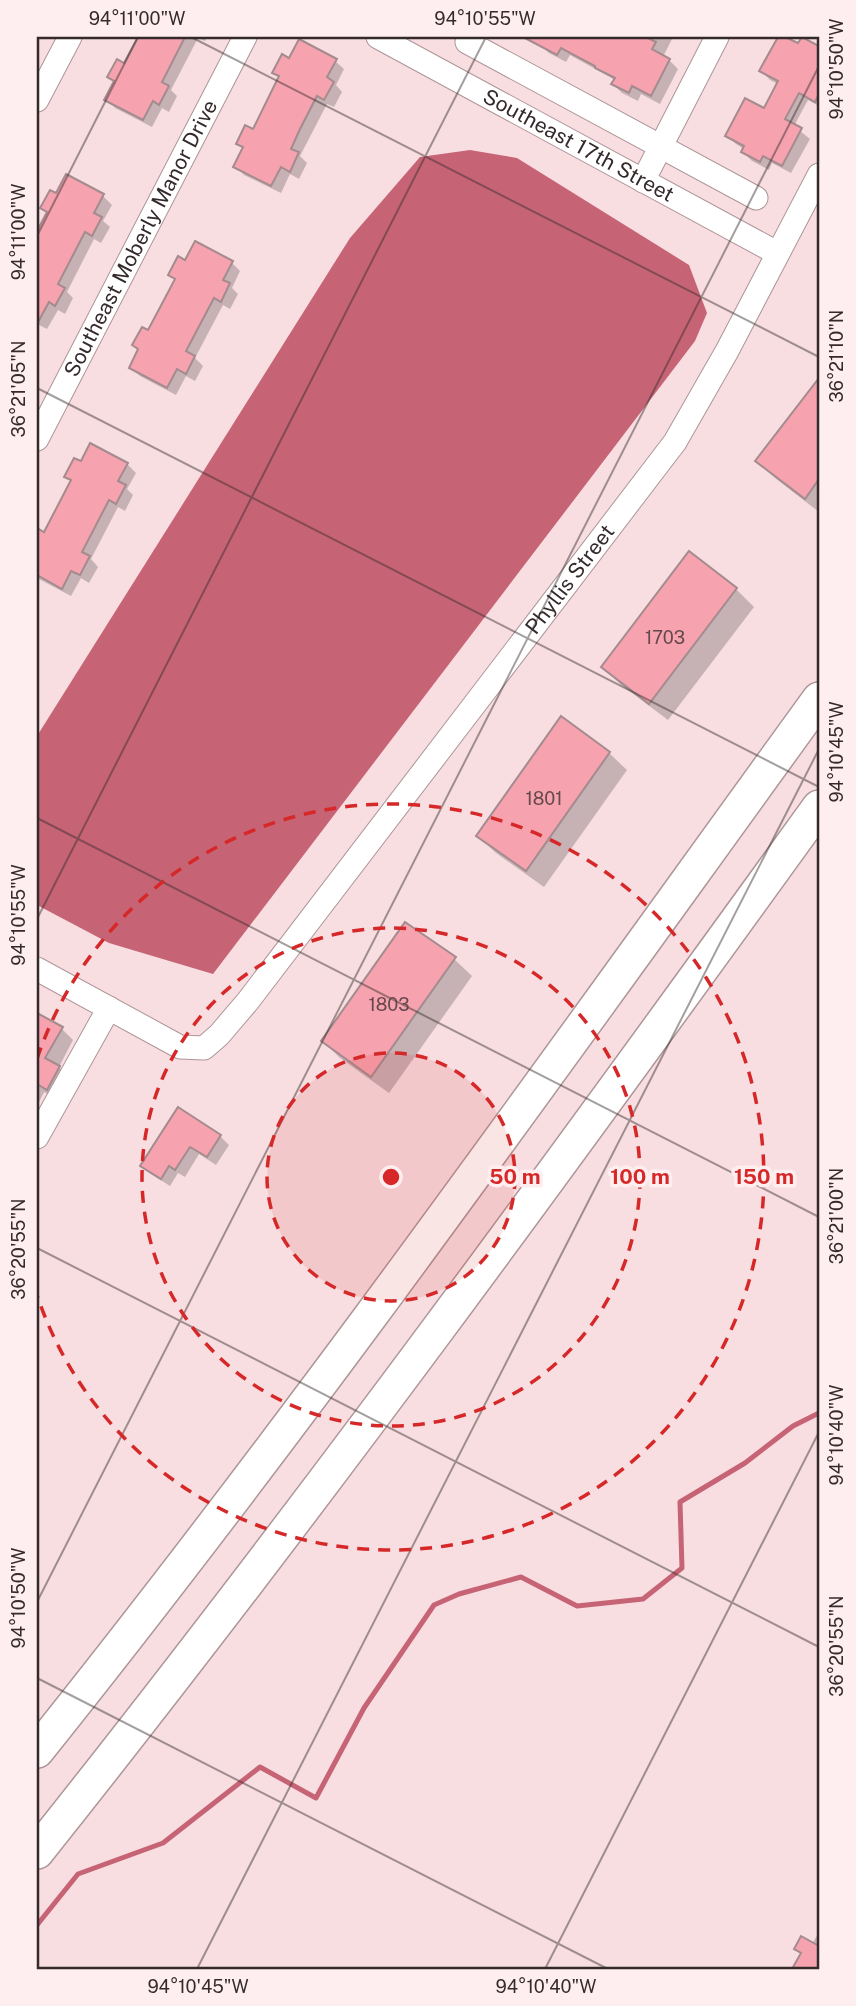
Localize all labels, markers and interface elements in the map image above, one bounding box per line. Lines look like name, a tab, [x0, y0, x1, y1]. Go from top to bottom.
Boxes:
text: 94°11'00"W	[89, 8, 185, 29]
text: 94°10'55"W	[434, 8, 536, 29]
text: 94°10'50"W	[826, 18, 847, 120]
street label: Southeast 17th Street	[479, 83, 678, 207]
street label: Southeast Moberly Manor Drive	[58, 95, 222, 381]
text: 94°11'00"W	[8, 184, 29, 280]
text: 36°21'10"N	[826, 310, 847, 402]
text: 36°21'05"N	[8, 340, 29, 438]
street label: Phyllis Street	[520, 519, 619, 639]
house number: 1703	[645, 627, 685, 648]
text: 94°10'45"W	[826, 701, 847, 803]
house number: 1801	[525, 788, 563, 809]
text: 94°10'55"W	[8, 864, 29, 966]
house number: 1803	[368, 994, 410, 1015]
text: 50 m	[489, 1164, 541, 1189]
text: 100 m	[610, 1164, 670, 1189]
text: 150 m	[734, 1164, 794, 1189]
centre of rings	[379, 1165, 403, 1189]
text: 36°21'00"N	[826, 1168, 847, 1264]
text: 36°20'55"N	[8, 1198, 29, 1300]
text: 94°10'40"W	[826, 1385, 847, 1485]
text: 94°10'50"W	[8, 1547, 29, 1649]
text: 36°20'55"N	[826, 1595, 847, 1697]
text: 94°10'45"W	[147, 1976, 249, 1997]
text: 94°10'40"W	[496, 1976, 596, 1997]

